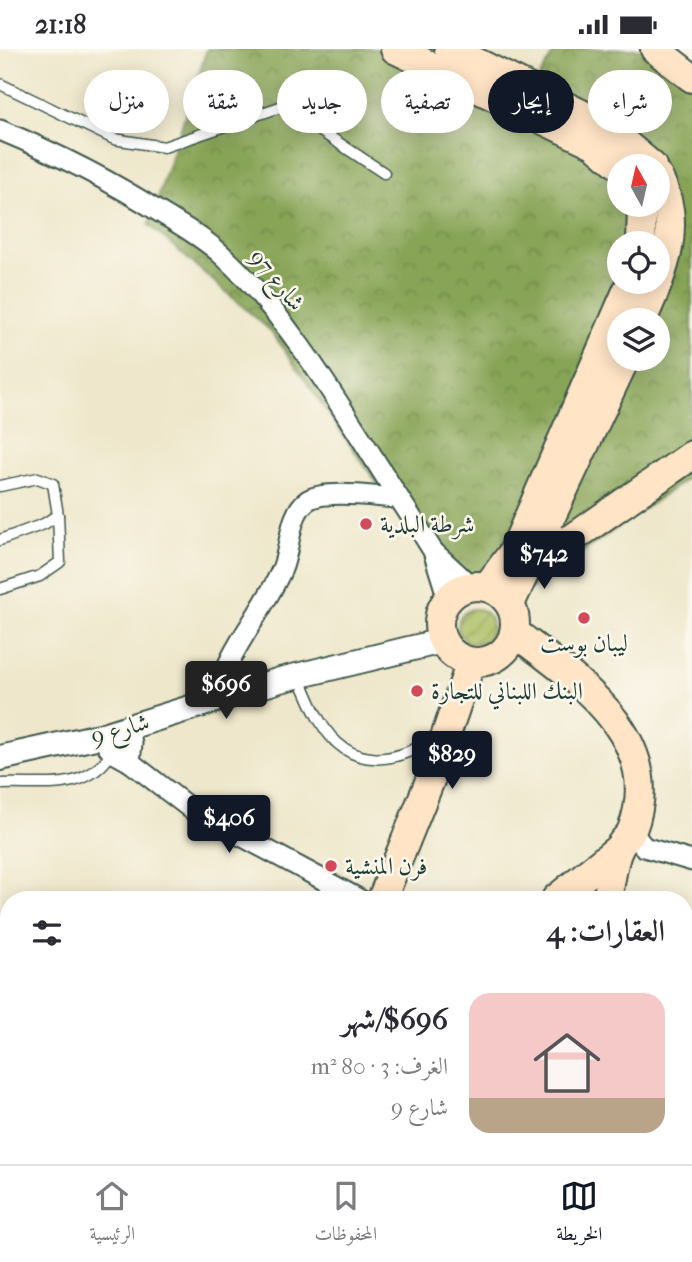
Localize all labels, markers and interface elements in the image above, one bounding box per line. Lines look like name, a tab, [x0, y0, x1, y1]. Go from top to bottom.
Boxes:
text: 21:18	[35, 9, 86, 40]
chip: منزل	[84, 70, 169, 133]
chip: شقة	[183, 70, 263, 133]
chip: جديد	[277, 70, 367, 133]
chip: تصفية	[381, 70, 474, 133]
chip: إيجار	[488, 70, 574, 133]
chip: شراء	[588, 70, 672, 133]
north arrow	[607, 154, 670, 217]
map controls	[607, 154, 670, 371]
button: locate	[607, 231, 670, 294]
street label: شارع 97	[239, 244, 311, 320]
button: layers	[607, 308, 670, 371]
place label: شرطة البلدية	[380, 510, 475, 540]
marker: شرطة البلدية	[358, 516, 374, 532]
pin: $742	[503, 531, 585, 591]
text: $742	[520, 540, 568, 567]
marker: ليبان بوست	[576, 610, 592, 626]
place label: ليبان بوست	[540, 629, 628, 658]
pin: $696	[185, 661, 267, 721]
text: $696	[201, 670, 251, 697]
place label: البنك اللبناني للتجارة	[431, 677, 583, 710]
marker: البنك اللبناني للتجارة	[409, 683, 425, 699]
street label: شارع 9	[88, 707, 154, 756]
pin: $829	[411, 731, 493, 791]
text: $829	[428, 740, 476, 767]
pin: $406	[188, 795, 270, 855]
text: $406	[203, 804, 255, 831]
place label: فرن المنشية	[345, 852, 427, 881]
marker: فرن المنشية	[323, 858, 339, 874]
icon: filters	[28, 914, 66, 952]
text: العقارات: 4	[546, 914, 665, 949]
text: $696/شهر	[342, 1002, 448, 1037]
icon: home	[525, 1021, 609, 1105]
text: الغرف: 3 · 80 m²	[311, 1053, 448, 1080]
text: شارع 9	[391, 1094, 448, 1121]
tab: الرئيسية	[90, 1177, 135, 1252]
tab: المحفوظات	[314, 1177, 377, 1252]
tab: الخريطة	[556, 1177, 602, 1252]

